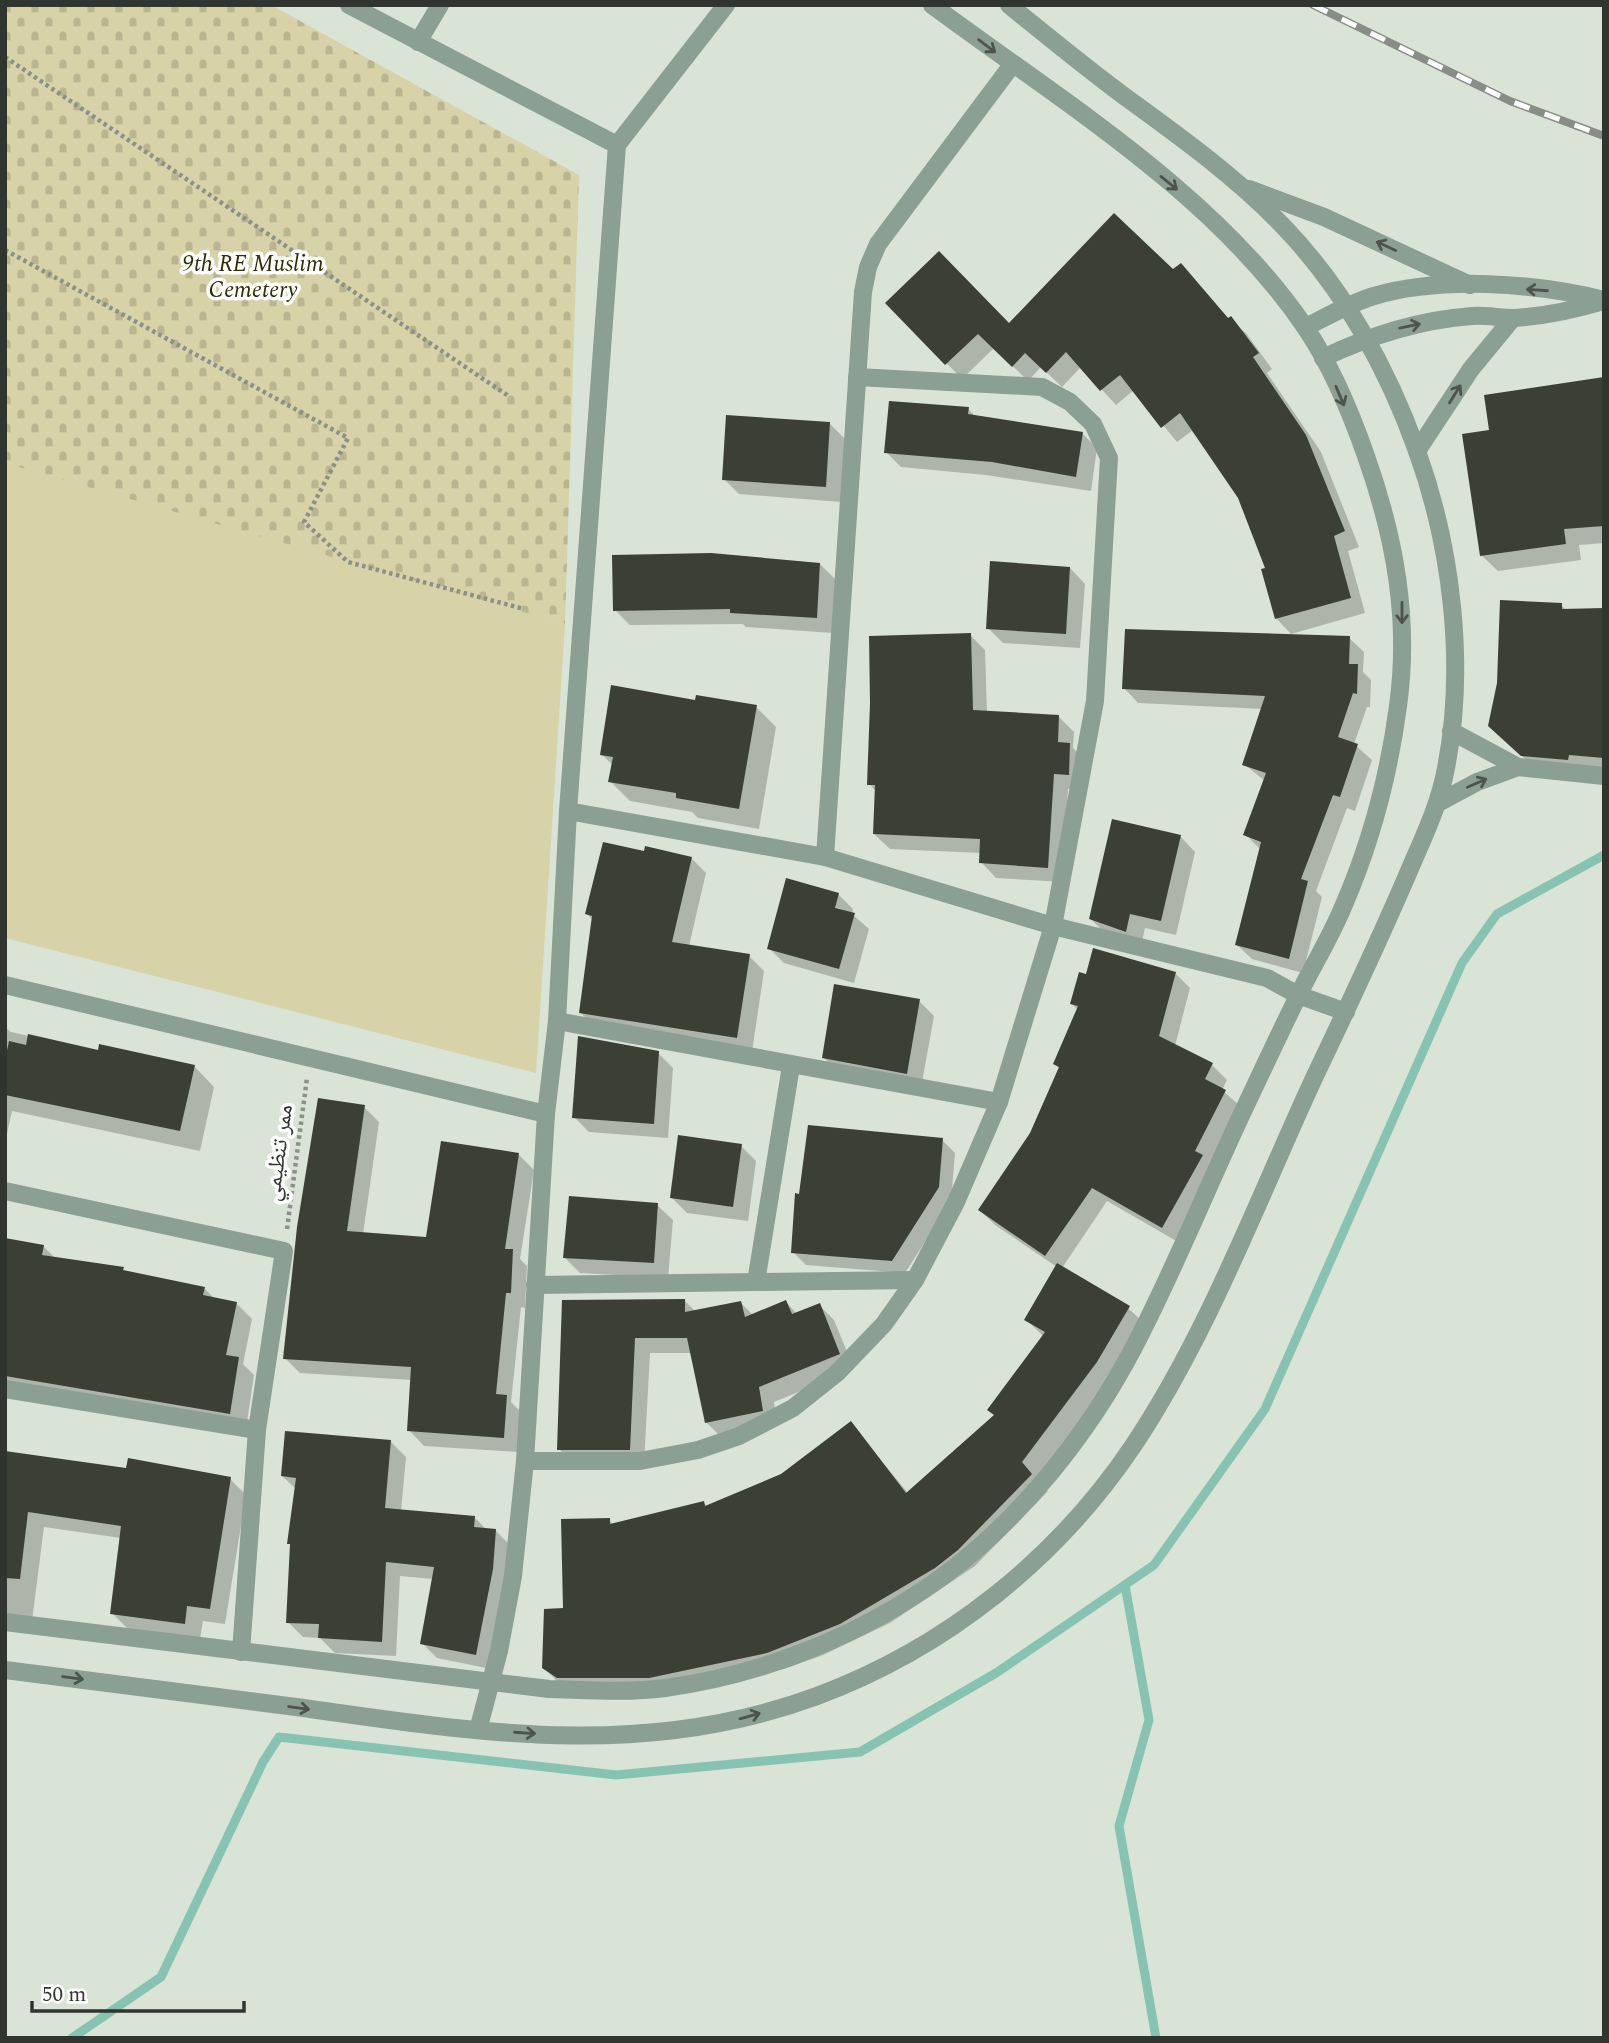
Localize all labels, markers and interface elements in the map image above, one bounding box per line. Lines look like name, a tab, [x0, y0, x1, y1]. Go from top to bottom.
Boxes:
one-way arrow	[977, 39, 996, 53]
one-way arrow	[1159, 175, 1177, 191]
one-way arrow	[1376, 239, 1397, 252]
park label: 9th RE Muslim Cemetery	[182, 247, 324, 308]
one-way arrow	[1525, 283, 1548, 296]
one-way arrow	[1398, 318, 1421, 332]
one-way arrow	[1334, 385, 1347, 406]
one-way arrow	[1448, 385, 1462, 405]
one-way arrow	[1395, 602, 1409, 625]
one-way arrow	[1466, 776, 1487, 789]
street label: ممر تنظيمي	[255, 1102, 303, 1204]
one-way arrow	[61, 1672, 84, 1685]
one-way arrow	[287, 1702, 309, 1715]
one-way arrow	[739, 1709, 761, 1722]
one-way arrow	[513, 1727, 535, 1740]
scale bar	[32, 1969, 243, 2013]
text: 50 m	[42, 1979, 86, 2011]

